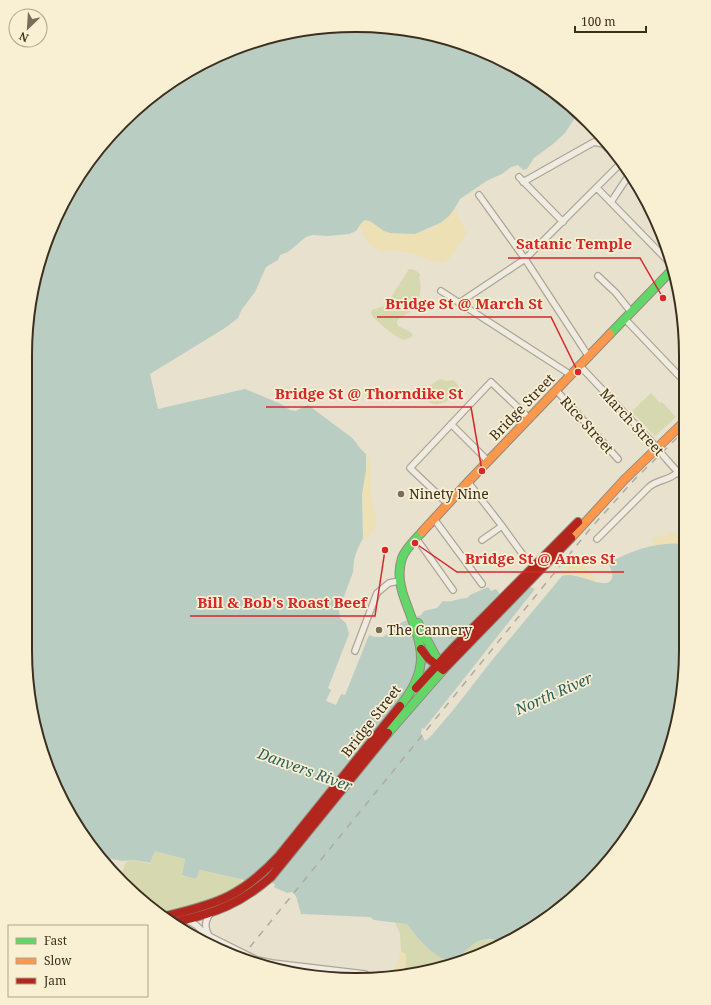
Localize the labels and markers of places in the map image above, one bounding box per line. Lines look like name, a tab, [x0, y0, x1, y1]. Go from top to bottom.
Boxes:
callout: Satanic Temple	[508, 231, 640, 258]
callout: Bridge St @ March St	[377, 290, 551, 317]
callout: Bridge St @ Thorndike St	[266, 380, 471, 407]
place label: Ninety Nine	[409, 484, 489, 503]
marker: Ninety Nine	[396, 489, 406, 499]
callout: Bridge St @ Ames St	[457, 545, 624, 572]
callout: Bill & Bob's Roast Beef	[190, 589, 375, 616]
place label: The Cannery	[387, 620, 472, 639]
marker: The Cannery	[374, 625, 384, 635]

